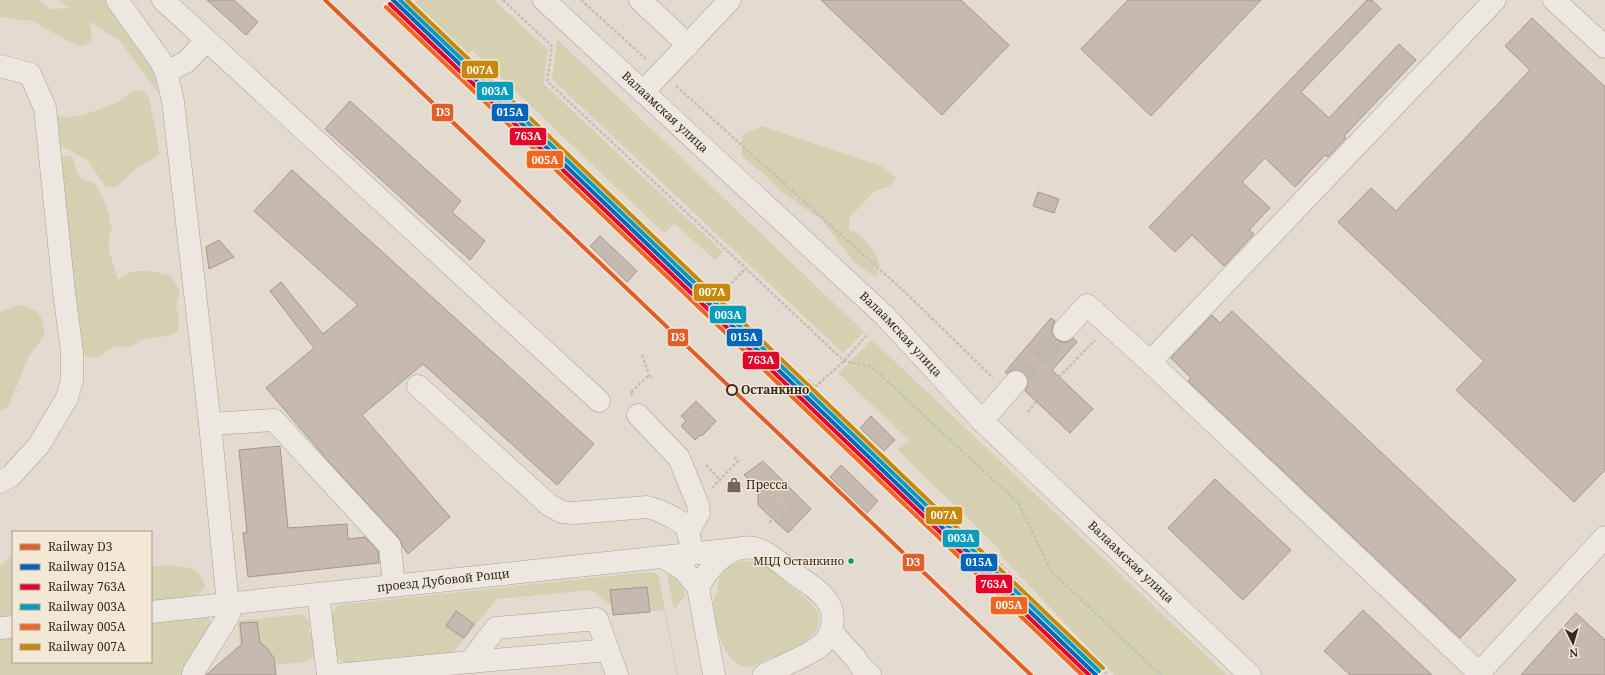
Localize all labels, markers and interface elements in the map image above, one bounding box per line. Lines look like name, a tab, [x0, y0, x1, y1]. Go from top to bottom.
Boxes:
line badge: 007А	[461, 60, 499, 79]
text: 007А	[467, 62, 494, 77]
street label: Валаамская улица	[618, 67, 713, 156]
line badge: 003А	[476, 81, 514, 101]
text: 003А	[482, 83, 509, 98]
line badge: D3	[431, 103, 454, 122]
line badge: 015А	[491, 103, 529, 122]
text: D3	[436, 104, 450, 119]
text: 015А	[497, 104, 524, 119]
line badge: 763А	[509, 127, 547, 146]
text: 763А	[515, 128, 542, 143]
line badge: 005А	[526, 150, 564, 169]
text: 005А	[532, 152, 559, 167]
line badge: 007А	[693, 283, 731, 302]
text: 007А	[699, 284, 726, 299]
street label: Валаамская улица	[856, 288, 946, 381]
line badge: 003А	[709, 305, 747, 324]
text: 003А	[715, 307, 742, 322]
line badge: D3	[667, 328, 689, 347]
line badge: 015А	[726, 328, 763, 347]
text: D3	[671, 329, 685, 344]
text: 015А	[731, 329, 758, 344]
line badge: 763А	[742, 351, 780, 370]
text: 763А	[748, 352, 775, 367]
place label: Останкино	[741, 381, 809, 398]
marker: Останкино	[726, 384, 738, 396]
shop icon: Пресса	[725, 476, 743, 494]
place label: Пресса	[746, 476, 788, 493]
line badge: 007А	[925, 506, 963, 525]
text: 007А	[931, 507, 958, 522]
street label: Валаамская улица	[1085, 517, 1178, 607]
line badge: 003А	[942, 529, 980, 548]
text: 003А	[948, 530, 975, 545]
legend	[12, 531, 152, 663]
text: Railway D3	[48, 538, 113, 555]
place label: МЦД Останкино	[753, 553, 844, 568]
line badge: D3	[902, 553, 925, 572]
line badge: 015А	[960, 553, 998, 572]
text: D3	[906, 554, 920, 569]
text: 015А	[966, 554, 993, 569]
marker: МЦД Останкино	[846, 556, 856, 566]
text: Railway 015А	[48, 558, 126, 575]
street label: проезд Дубовой Рощи	[376, 564, 510, 596]
line badge: 763А	[975, 574, 1013, 594]
text: 763А	[981, 576, 1008, 591]
text: Railway 763А	[48, 578, 126, 595]
line badge: 005А	[990, 596, 1028, 615]
text: 005А	[996, 597, 1023, 612]
text: Railway 003А	[48, 598, 126, 615]
text: Railway 005А	[48, 618, 126, 635]
north arrow	[1553, 623, 1593, 663]
text: Railway 007А	[48, 638, 126, 655]
text: N	[1569, 646, 1579, 661]

